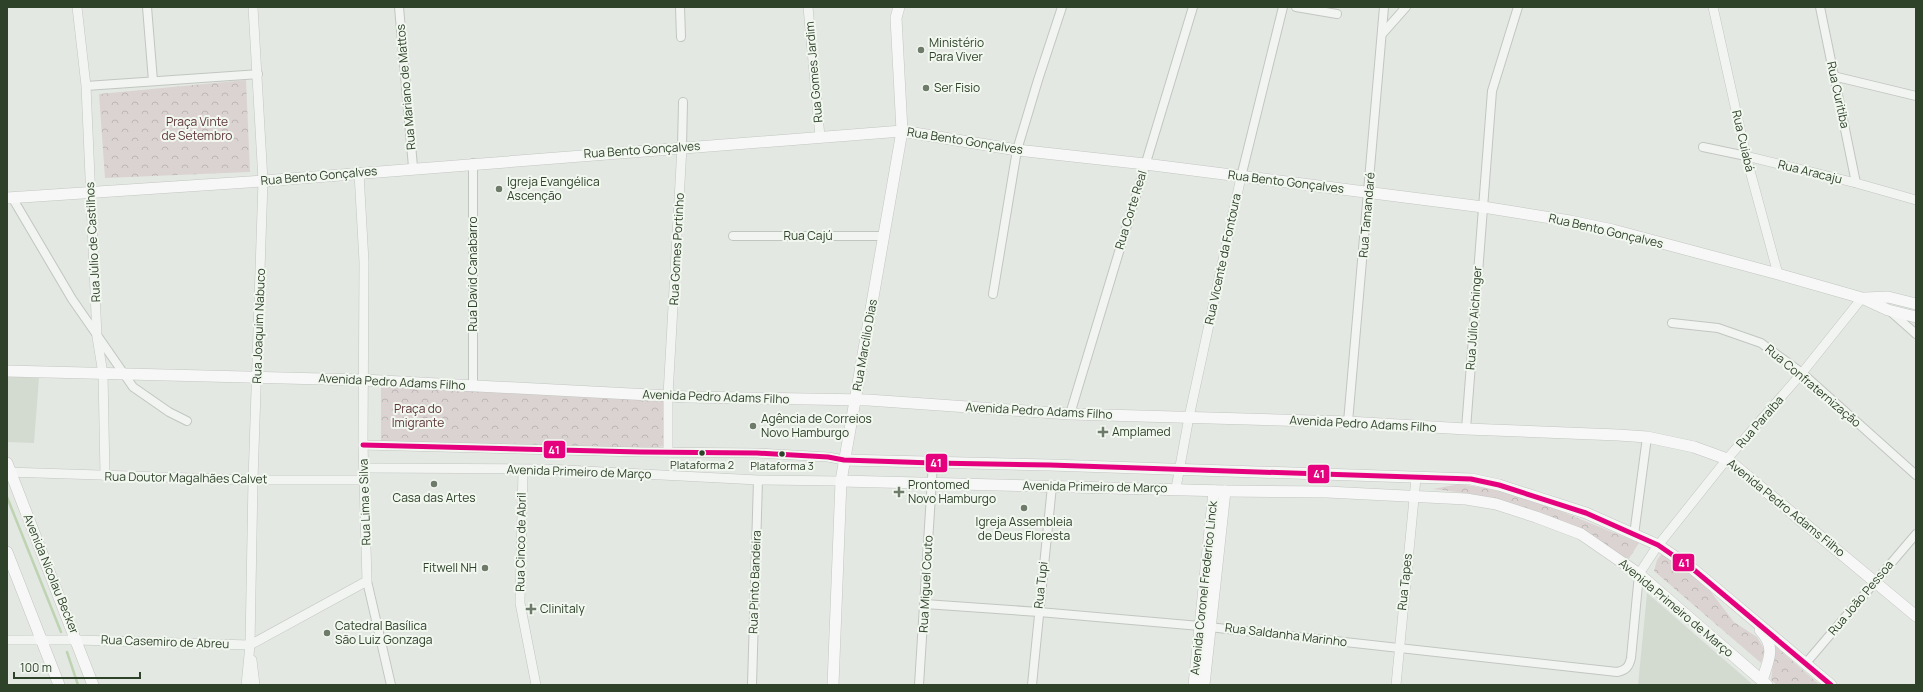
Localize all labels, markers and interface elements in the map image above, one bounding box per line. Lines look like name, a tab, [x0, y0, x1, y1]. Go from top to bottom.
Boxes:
street label: Rua Gomes Jardim	[801, 21, 826, 123]
street label: Rua Mariano de Mattos	[392, 23, 419, 151]
place label: Ministério Para Viver	[929, 34, 984, 65]
marker: Ministério Para Viver	[916, 45, 926, 55]
street label: Rua Curitiba	[1823, 60, 1854, 130]
place label: Ser Fisio	[934, 79, 980, 96]
marker: Ser Fisio	[921, 83, 931, 93]
street label: Rua Cuiabá	[1728, 108, 1759, 173]
park label: Praça Vinte de Setembro	[162, 113, 232, 144]
street label: Rua Bento Gonçalves	[906, 123, 1024, 158]
street label: Rua Bento Gonçalves	[583, 137, 701, 162]
street label: Rua Aracaju	[1776, 155, 1844, 188]
street label: Rua Bento Gonçalves	[260, 162, 378, 189]
street label: Rua Bento Gonçalves	[1227, 166, 1345, 197]
street label: Rua Corte Real	[1110, 168, 1151, 251]
street label: Rua Tamandaré	[1354, 171, 1379, 258]
place label: Igreja Evangélica Ascenção	[507, 173, 600, 204]
street label: Rua Júlio de Castilhos	[81, 181, 104, 303]
marker: Igreja Evangélica Ascenção	[494, 184, 504, 194]
street label: Rua Gomes Portinho	[665, 192, 688, 306]
street label: Rua Vicente da Fontoura	[1200, 192, 1245, 326]
street label: Rua Bento Gonçalves	[1547, 209, 1665, 252]
street label: Rua David Canabarro	[464, 216, 481, 332]
street label: Rua Cajú	[783, 227, 833, 244]
street label: Rua Júlio Aichinger	[1461, 265, 1486, 370]
street label: Rua Joaquim Nabuco	[248, 268, 269, 384]
street label: Rua Marcílio Dias	[848, 298, 881, 392]
street label: Rua Confraternização	[1762, 340, 1865, 431]
street label: Avenida Pedro Adams Filho	[318, 369, 466, 394]
street label: Avenida Pedro Adams Filho	[642, 385, 790, 408]
street label: Rua Paraíba	[1732, 392, 1787, 452]
street label: Avenida Pedro Adams Filho	[965, 398, 1113, 423]
park label: Praça do Imigrante	[392, 400, 444, 431]
place label: Agência de Correios Novo Hamburgo	[761, 410, 872, 441]
street label: Avenida Pedro Adams Filho	[1289, 411, 1437, 436]
marker: Agência de Correios Novo Hamburgo	[748, 421, 758, 431]
place label: Amplamed	[1112, 423, 1171, 440]
marker: Amplamed	[1097, 426, 1109, 438]
line badge: 41	[543, 440, 566, 459]
text: 41	[548, 442, 560, 457]
marker: Plataforma 2	[697, 448, 707, 458]
marker: Plataforma 3	[777, 449, 787, 459]
line badge: 41	[925, 453, 948, 473]
text: 41	[930, 455, 942, 470]
street label: Avenida Pedro Adams Filho	[1724, 455, 1849, 561]
place label: Plataforma 2	[670, 457, 734, 472]
street label: Rua Lima e Silva	[354, 458, 375, 546]
place label: Plataforma 3	[750, 458, 814, 473]
street label: Avenida Primeiro de Março	[506, 460, 652, 483]
line badge: 41	[1307, 464, 1330, 484]
text: 41	[1313, 466, 1325, 481]
street label: Rua Doutor Magalhães Calvet	[104, 468, 268, 487]
place label: Prontomed Novo Hamburgo	[908, 476, 996, 507]
street label: Avenida Primeiro de Março	[1022, 477, 1168, 496]
marker: Casa das Artes	[429, 479, 439, 489]
marker: Prontomed Novo Hamburgo	[893, 486, 905, 498]
place label: Casa das Artes	[393, 489, 475, 506]
street label: Rua Cinco de Abril	[511, 492, 530, 592]
street label: Avenida Coronel Frederico Linck	[1186, 499, 1221, 676]
marker: Igreja Assembleia de Deus Floresta	[1019, 503, 1029, 513]
street label: Avenida Nicolau Becker	[20, 511, 84, 637]
place label: Igreja Assembleia de Deus Floresta	[976, 513, 1072, 544]
street label: Rua Pinto Bandeira	[744, 530, 765, 634]
street label: Rua Miguel Couto	[914, 535, 937, 633]
street label: Rua Tapes	[1393, 553, 1416, 611]
line badge: 41	[1672, 553, 1695, 572]
street label: Avenida Primeiro de Março	[1615, 555, 1737, 661]
text: 41	[1678, 555, 1690, 570]
street label: Rua João Pessoa	[1824, 557, 1897, 639]
place label: Fitwell NH	[423, 559, 477, 576]
street label: Rua Tupi	[1030, 561, 1051, 609]
marker: Fitwell NH	[480, 563, 490, 573]
place label: Clinitaly	[540, 600, 585, 617]
marker: Clinitaly	[525, 603, 537, 615]
place label: Catedral Basílica São Luiz Gonzaga	[335, 617, 433, 648]
street label: Rua Saldanha Marinho	[1224, 619, 1348, 650]
marker: Catedral Basílica São Luiz Gonzaga	[322, 628, 332, 638]
street label: Rua Casemiro de Abreu	[101, 631, 229, 652]
scale bar	[14, 654, 140, 680]
text: 100 m	[20, 659, 52, 676]

